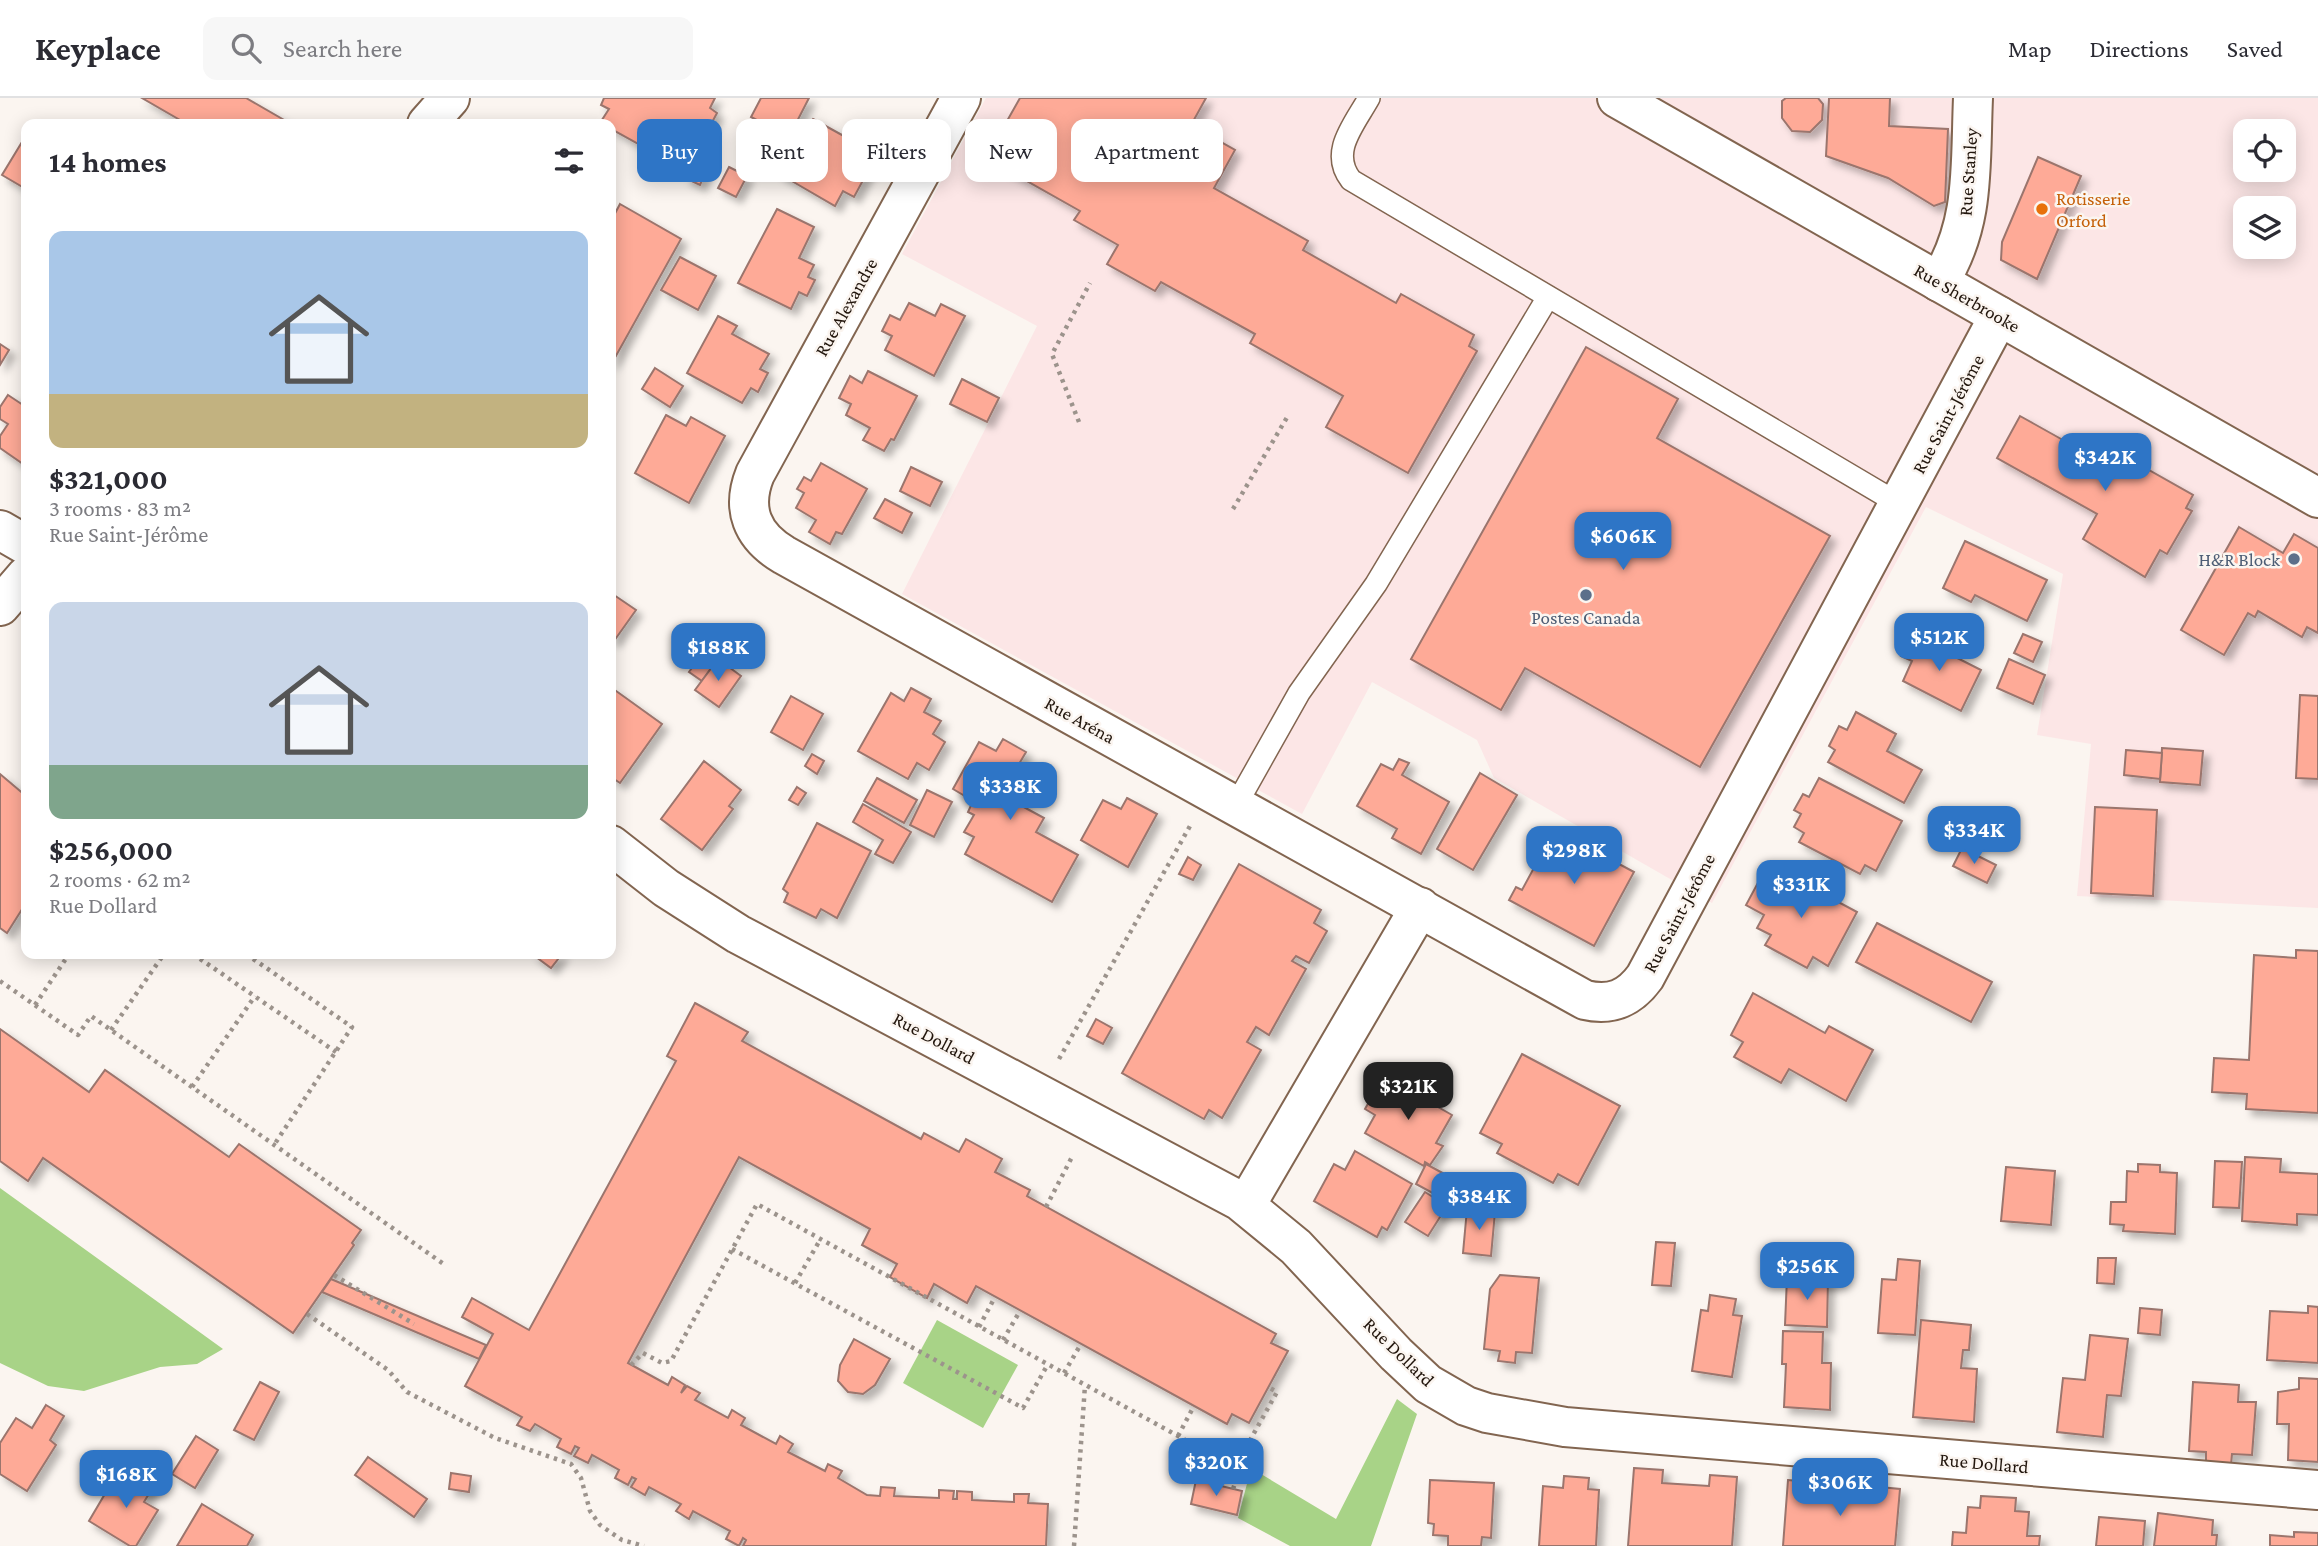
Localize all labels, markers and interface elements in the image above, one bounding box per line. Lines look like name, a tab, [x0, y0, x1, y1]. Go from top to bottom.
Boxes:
search box	[203, 17, 693, 80]
icon: search	[227, 29, 265, 67]
text: Keyplace	[35, 30, 161, 67]
text: Search here	[283, 34, 402, 63]
text: Map	[2008, 35, 2052, 62]
text: Directions	[2090, 35, 2189, 62]
text: Saved	[2227, 35, 2283, 62]
chip: Buy	[637, 119, 722, 182]
chip: Rent	[736, 119, 828, 182]
chip: Filters	[842, 119, 951, 182]
chip: New	[965, 119, 1057, 182]
chip: Apartment	[1071, 119, 1223, 182]
map controls	[2233, 119, 2296, 259]
button: locate	[2233, 119, 2296, 182]
street label: Rue Stanley	[1954, 127, 1982, 217]
icon: filters	[550, 142, 588, 180]
text: 14 homes	[49, 145, 167, 178]
place label: Rotisserie Orford	[2056, 188, 2130, 231]
button: layers	[2233, 196, 2296, 259]
marker: Rotisserie Orford	[2034, 201, 2050, 217]
street label: Rue Alexandre	[810, 254, 882, 360]
street label: Rue Sherbrooke	[1910, 259, 2024, 337]
icon: home	[256, 276, 382, 402]
street label: Rue Saint-Jérôme	[1908, 351, 1988, 477]
pin: $342K	[2056, 434, 2154, 493]
text: $342K	[2074, 443, 2136, 469]
text: $321,000	[49, 462, 168, 495]
text: 3 rooms · 83 m²	[49, 495, 191, 521]
pin: $606K	[1574, 512, 1672, 572]
text: Rue Saint-Jérôme	[49, 521, 208, 547]
text: $606K	[1590, 522, 1656, 548]
place label: H&R Block	[2199, 549, 2281, 570]
marker: H&R Block	[2286, 551, 2302, 567]
marker: Postes Canada	[1578, 587, 1594, 603]
place label: Postes Canada	[1531, 607, 1641, 628]
pin: $512K	[1890, 614, 1988, 673]
text: $512K	[1910, 623, 1968, 649]
pin: $188K	[669, 624, 767, 683]
text: $188K	[687, 633, 749, 659]
icon: home	[256, 647, 382, 773]
street label: Rue Aréna	[1041, 692, 1119, 748]
pin: $338K	[961, 762, 1059, 822]
text: $338K	[979, 772, 1041, 798]
pin: $334K	[1925, 806, 2023, 866]
text: $334K	[1944, 816, 2004, 842]
pin: $298K	[1525, 826, 1623, 886]
text: $256,000	[49, 833, 173, 866]
text: $298K	[1542, 836, 1606, 862]
street label: Rue Saint-Jérôme	[1639, 850, 1719, 976]
pin: $331K	[1752, 860, 1850, 920]
text: 2 rooms · 62 m²	[49, 866, 190, 892]
text: $331K	[1772, 870, 1830, 896]
text: Rue Dollard	[49, 892, 157, 918]
street label: Rue Dollard	[890, 1008, 978, 1068]
pin: $321K	[1359, 1062, 1457, 1122]
text: $321K	[1379, 1072, 1437, 1098]
pin: $384K	[1430, 1172, 1528, 1232]
text: $384K	[1447, 1182, 1511, 1208]
pin: $256K	[1758, 1242, 1856, 1302]
text: $256K	[1776, 1252, 1838, 1278]
street label: Rue Dollard	[1360, 1313, 1438, 1391]
pin: $320K	[1167, 1438, 1265, 1498]
text: $320K	[1185, 1448, 1247, 1474]
street label: Rue Dollard	[1939, 1449, 2029, 1477]
pin: $168K	[77, 1450, 175, 1510]
pin: $306K	[1791, 1458, 1889, 1518]
text: $168K	[96, 1460, 156, 1486]
text: $306K	[1808, 1468, 1872, 1494]

